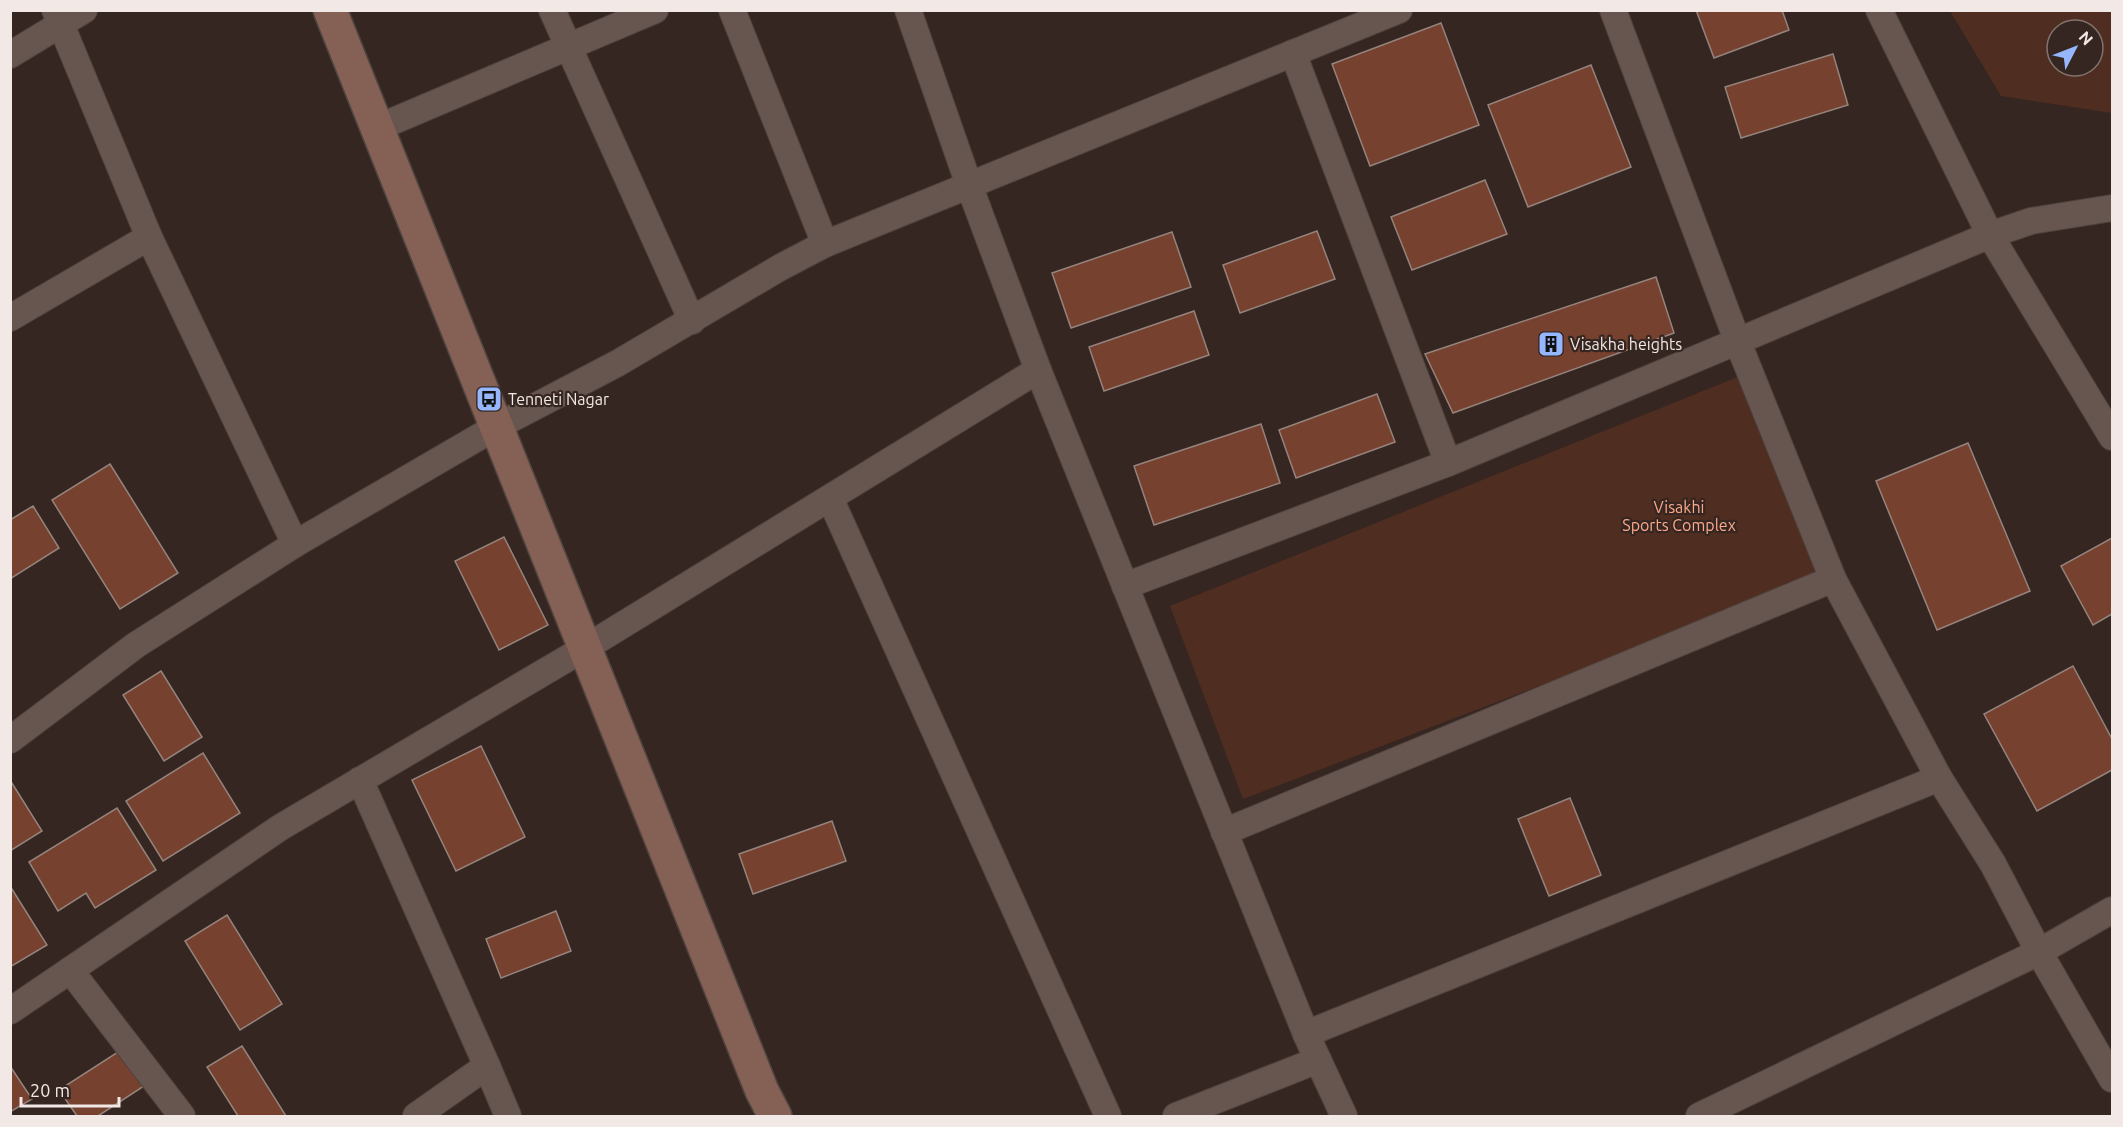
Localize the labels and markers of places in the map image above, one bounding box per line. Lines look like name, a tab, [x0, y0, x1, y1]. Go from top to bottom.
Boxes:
building icon: Visakha heights	[1536, 329, 1566, 359]
place label: Visakha heights	[1570, 335, 1682, 353]
bus stop icon: Tenneti Nagar	[474, 384, 504, 414]
place label: Tenneti Nagar	[508, 390, 609, 408]

